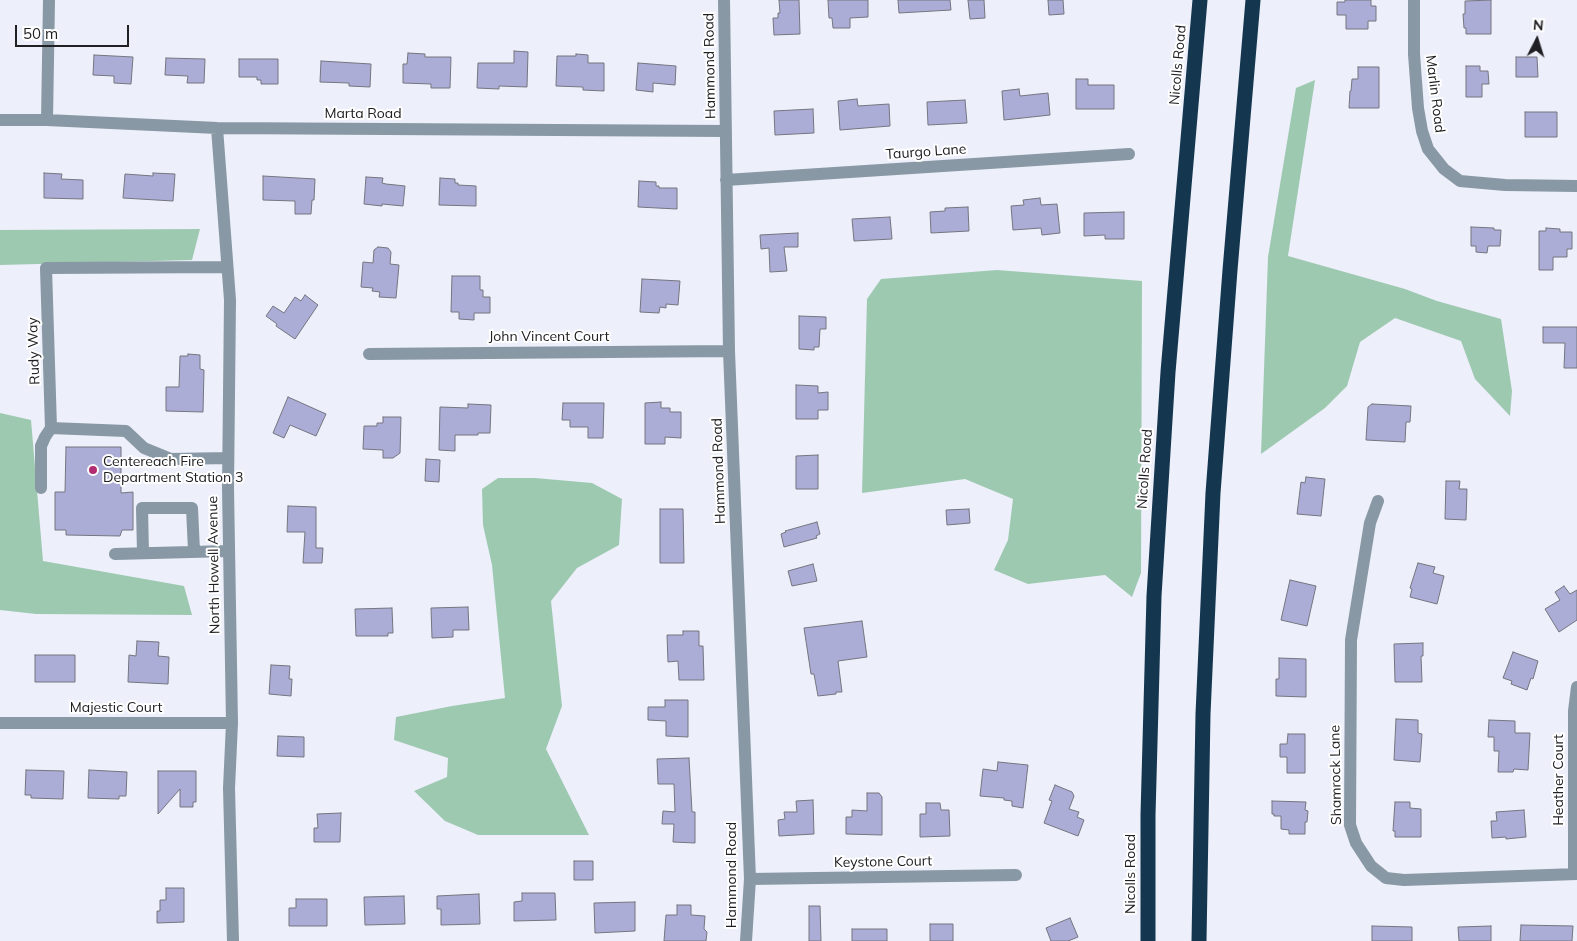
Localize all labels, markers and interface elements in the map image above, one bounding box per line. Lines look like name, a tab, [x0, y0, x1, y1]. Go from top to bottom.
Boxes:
street label: Hammond Road	[701, 13, 719, 119]
scale bar	[18, 15, 131, 47]
north arrow	[1512, 15, 1562, 65]
text: N	[1532, 16, 1544, 34]
text: 50 m	[23, 24, 58, 43]
street label: Nicolls Road	[1166, 24, 1190, 106]
street label: Marlin Road	[1422, 54, 1448, 134]
street label: Marta Road	[324, 106, 402, 122]
street label: Taurgo Lane	[885, 141, 967, 163]
street label: Rudy Way	[24, 317, 44, 385]
street label: John Vincent Court	[489, 329, 609, 345]
street label: Hammond Road	[709, 418, 729, 524]
street label: Nicolls Road	[1134, 428, 1156, 510]
place label: Centereach Fire Department Station 3	[103, 454, 243, 487]
marker: Centereach Fire Department Station 3	[87, 464, 99, 476]
street label: North Howell Avenue	[204, 496, 224, 634]
street label: Majestic Court	[70, 700, 162, 716]
street label: Shamrock Lane	[1327, 725, 1345, 825]
street label: Heather Court	[1551, 734, 1567, 826]
street label: Hammond Road	[724, 822, 740, 928]
street label: Nicolls Road	[1123, 834, 1139, 914]
street label: Keystone Court	[834, 853, 932, 871]

